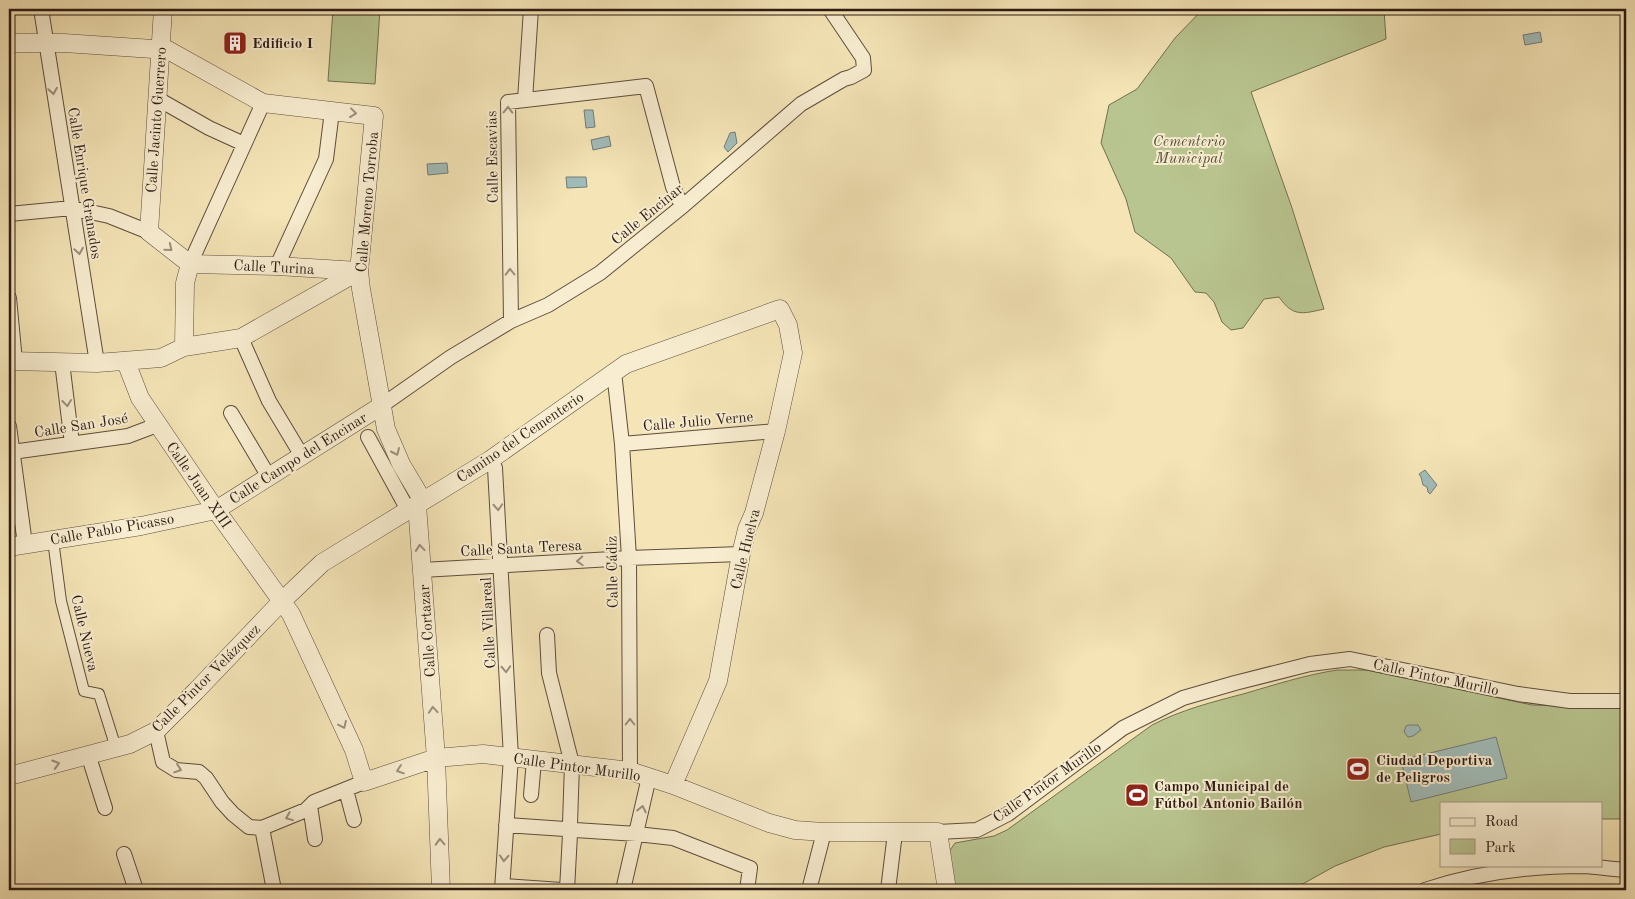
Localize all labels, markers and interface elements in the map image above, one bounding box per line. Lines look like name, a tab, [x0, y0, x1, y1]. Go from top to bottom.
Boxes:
building icon: Edificio I	[222, 30, 248, 56]
place label: Edificio I	[252, 37, 313, 52]
street label: Calle Jacinto Guerrero	[145, 47, 170, 194]
one-way arrow	[47, 87, 58, 95]
street label: Calle Enrique Granados	[64, 106, 103, 260]
one-way arrow	[503, 106, 513, 114]
one-way arrow	[349, 108, 358, 118]
street label: Calle Escavias	[485, 110, 502, 204]
street label: Calle Moreno Torroba	[355, 130, 382, 273]
park label: Cementerio Municipal	[1153, 135, 1225, 167]
street label: Calle Encinar	[609, 182, 687, 248]
one-way arrow	[164, 242, 173, 251]
one-way arrow	[74, 247, 84, 256]
street label: Calle Turina	[233, 259, 315, 278]
one-way arrow	[505, 268, 515, 276]
street label: Camino del Cementerio	[455, 390, 587, 486]
one-way arrow	[61, 400, 72, 408]
street label: Calle Julio Verne	[642, 410, 754, 435]
street label: Calle Campo del Encinar	[227, 411, 370, 508]
street label: Calle San José	[33, 412, 129, 441]
street label: Calle Juan XIII	[163, 440, 233, 532]
one-way arrow	[390, 447, 400, 456]
one-way arrow	[492, 503, 503, 511]
street label: Calle Huelva	[729, 507, 764, 591]
street label: Calle Pablo Picasso	[49, 512, 175, 549]
street label: Calle Cádiz	[605, 536, 622, 608]
street label: Calle Santa Teresa	[460, 539, 583, 560]
one-way arrow	[415, 543, 426, 551]
one-way arrow	[576, 555, 584, 566]
street label: Calle Villareal	[480, 577, 499, 669]
street label: Calle Cortazar	[418, 584, 439, 678]
street label: Calle Nueva	[67, 594, 100, 674]
street label: Calle Pintor Velázquez	[150, 622, 264, 736]
street label: Calle Pintor Murillo	[1371, 658, 1500, 699]
one-way arrow	[501, 665, 512, 673]
one-way arrow	[427, 705, 438, 713]
one-way arrow	[624, 718, 635, 726]
one-way arrow	[337, 720, 347, 729]
street label: Calle Pintor Murillo	[991, 740, 1105, 826]
street label: Calle Pintor Murillo	[512, 752, 641, 785]
place label: Ciudad Deportiva de Peligros	[1376, 754, 1493, 786]
sports icon: Ciudad Deportiva de Peligros	[1345, 756, 1371, 782]
one-way arrow	[51, 759, 60, 769]
one-way arrow	[173, 763, 182, 773]
one-way arrow	[397, 764, 405, 774]
place label: Campo Municipal de Fútbol Antonio Bailón	[1154, 780, 1303, 812]
sports icon: Campo Municipal de Fútbol Antonio Bailón	[1124, 782, 1150, 808]
legend	[1440, 802, 1602, 866]
one-way arrow	[636, 804, 647, 813]
one-way arrow	[285, 811, 294, 821]
text: Road	[1485, 815, 1519, 830]
one-way arrow	[434, 837, 445, 845]
text: Park	[1485, 841, 1516, 856]
one-way arrow	[498, 855, 509, 863]

